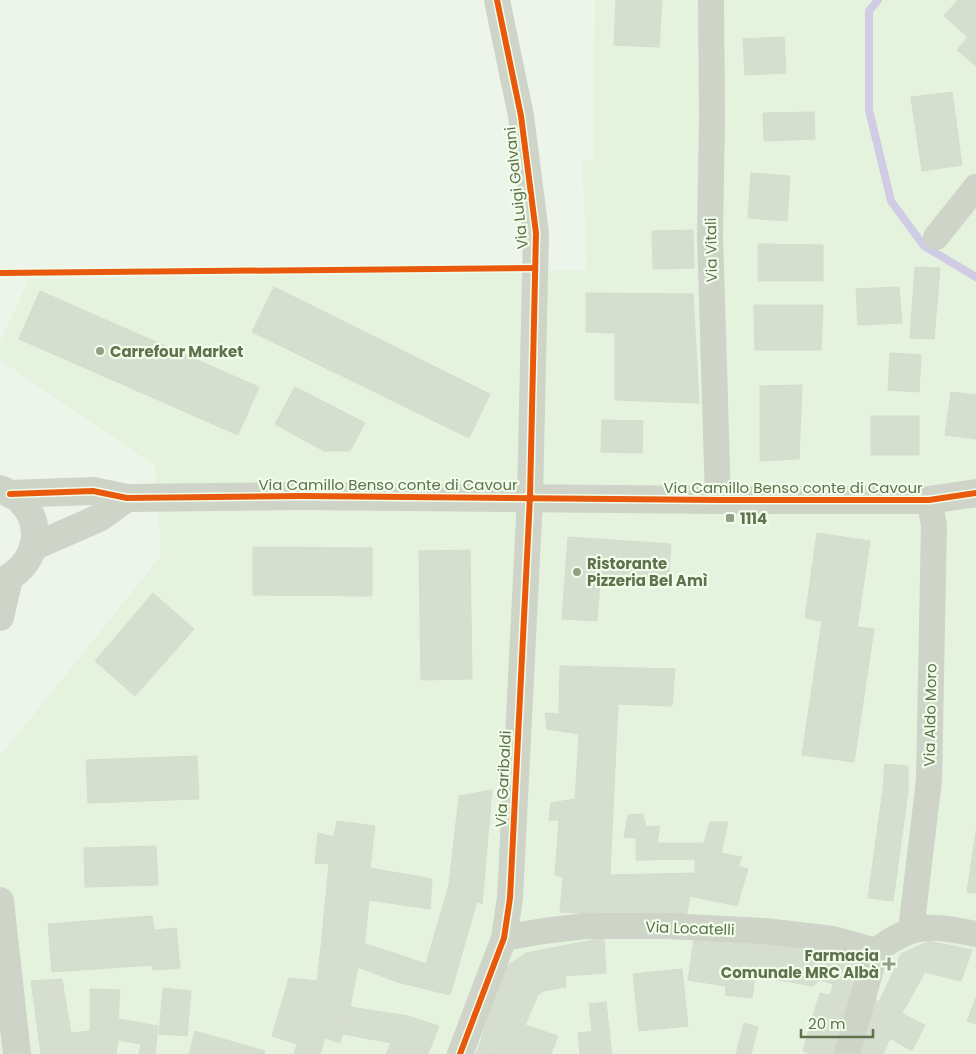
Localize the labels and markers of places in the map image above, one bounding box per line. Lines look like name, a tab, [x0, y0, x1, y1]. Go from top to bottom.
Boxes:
place label: Carrefour Market	[110, 341, 243, 362]
marker: Carrefour Market	[94, 345, 106, 357]
place label: 1114	[740, 508, 767, 529]
marker: 1114	[724, 512, 736, 524]
place label: Ristorante Pizzeria Bel Amì	[587, 553, 708, 591]
marker: Ristorante Pizzeria Bel Amì	[571, 566, 583, 578]
place label: Farmacia Comunale MRC Albà	[721, 945, 879, 983]
marker: Farmacia Comunale MRC Albà	[883, 958, 895, 970]

